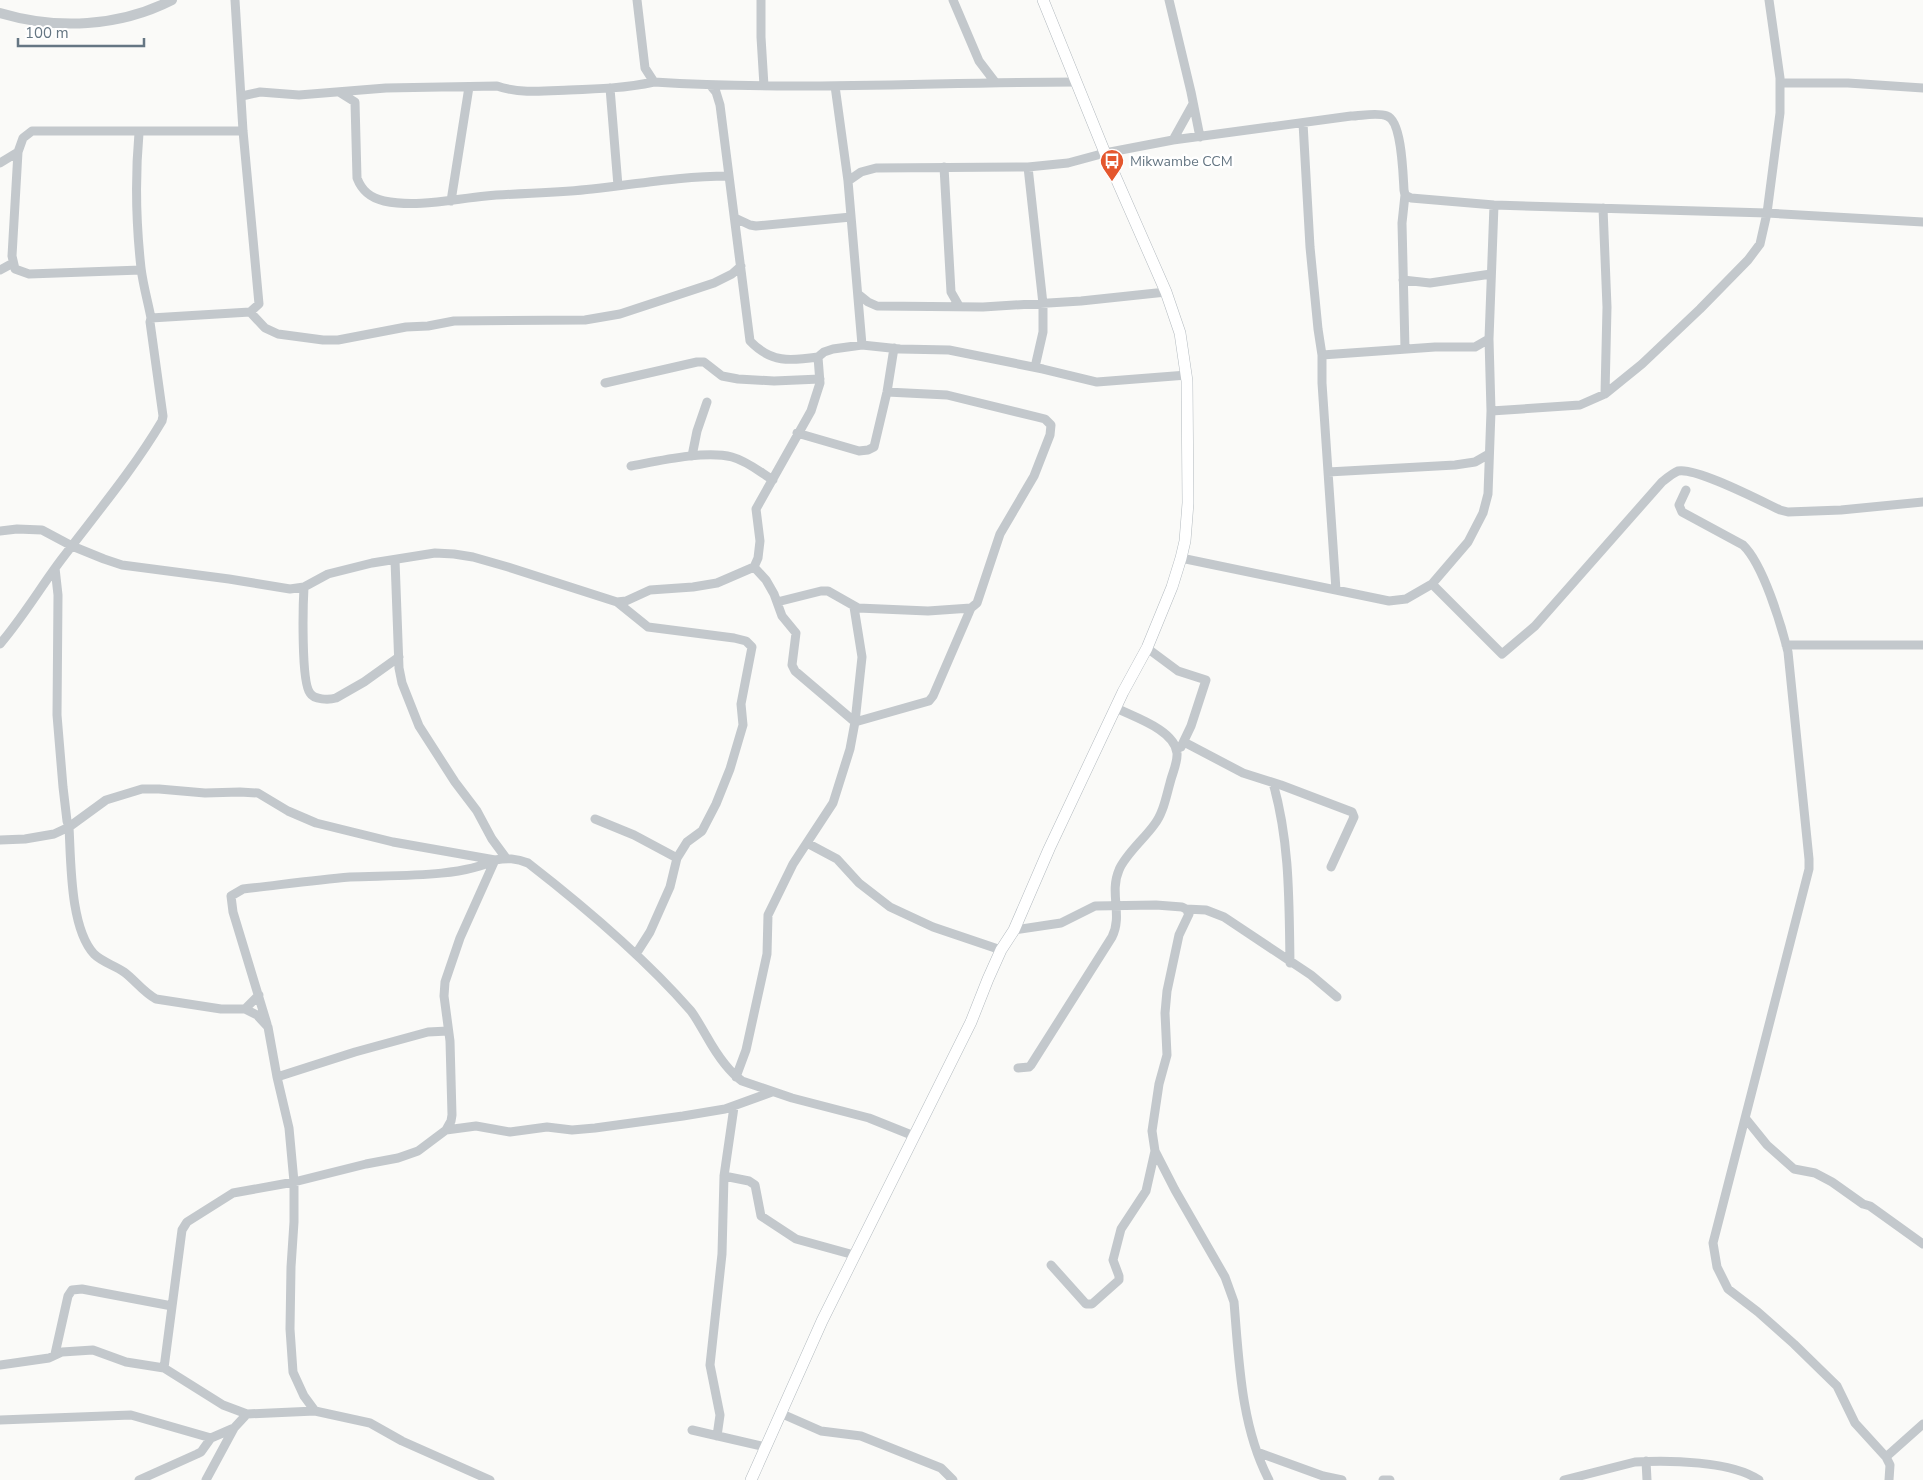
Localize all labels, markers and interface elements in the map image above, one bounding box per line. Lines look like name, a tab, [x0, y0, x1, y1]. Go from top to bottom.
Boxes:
scale bar	[18, 15, 144, 47]
text: 100 m	[25, 23, 69, 43]
bus stop icon: Mikwambe CCM	[1099, 148, 1125, 182]
place label: Mikwambe CCM	[1130, 152, 1233, 171]

